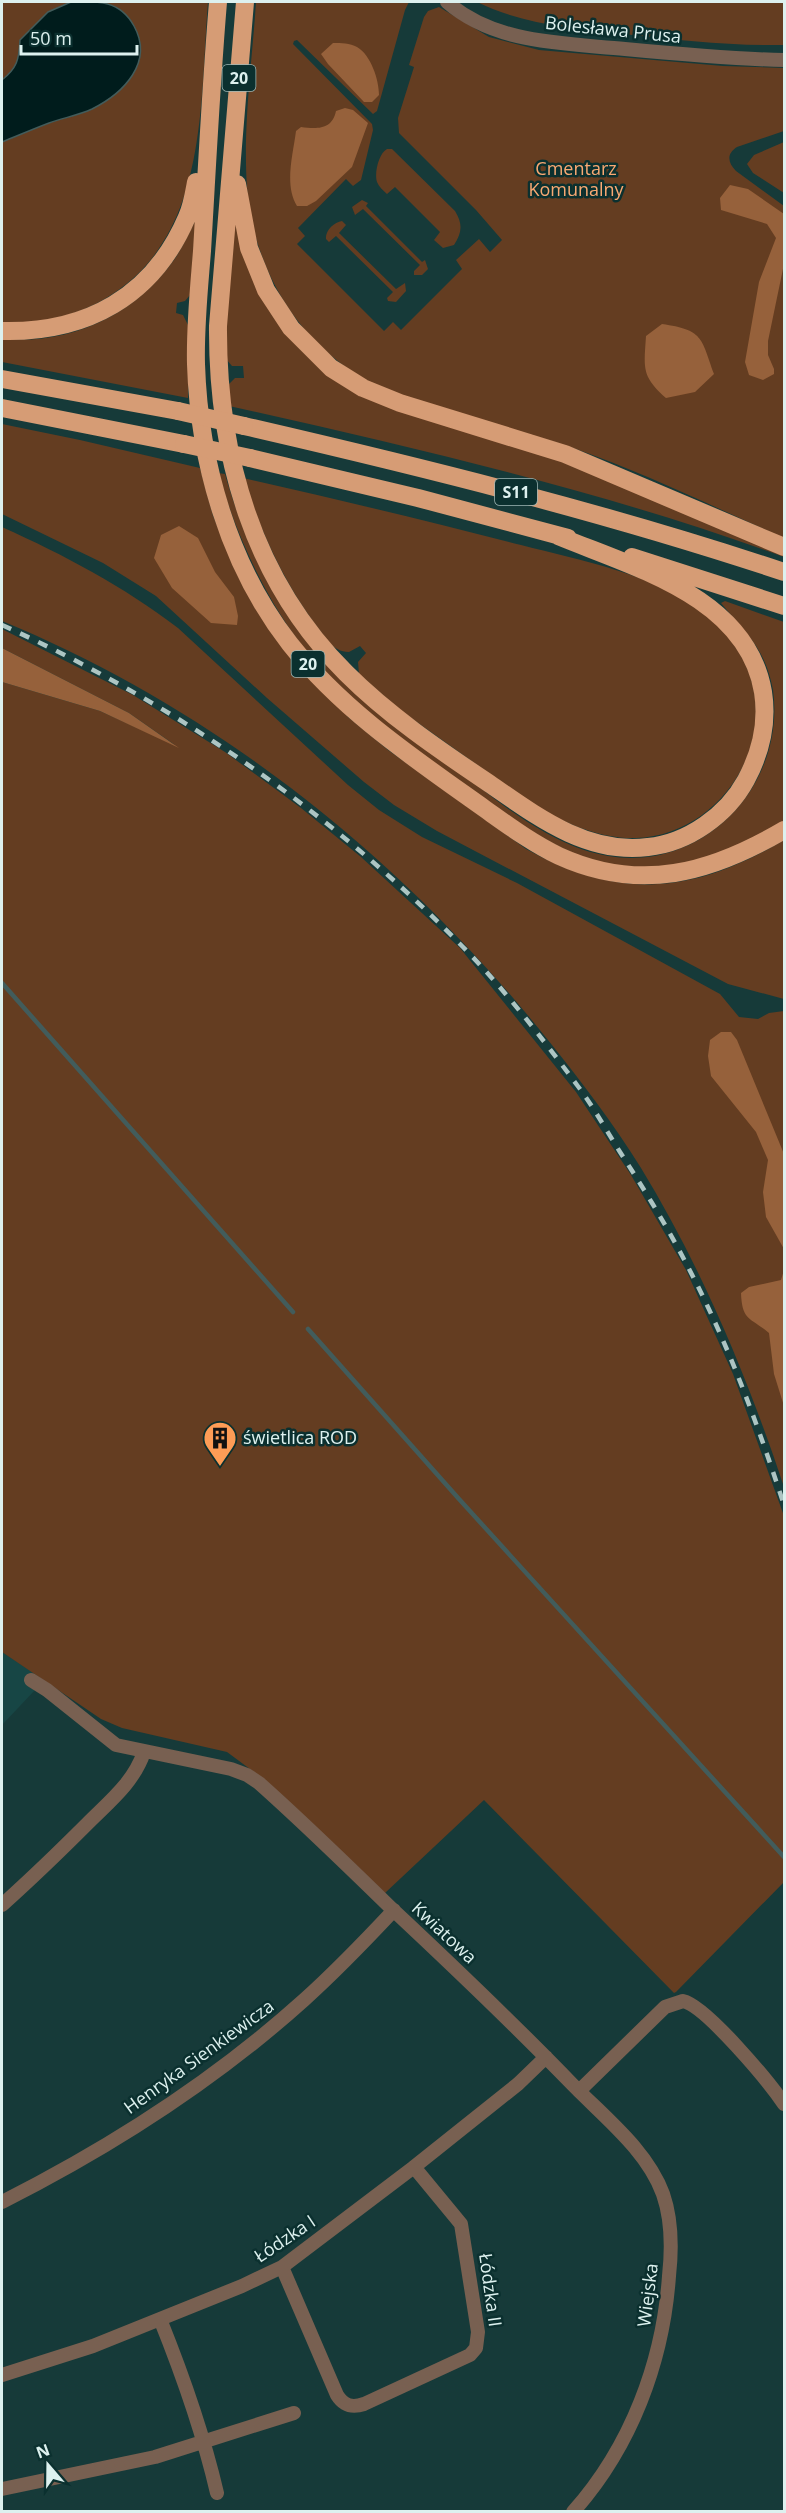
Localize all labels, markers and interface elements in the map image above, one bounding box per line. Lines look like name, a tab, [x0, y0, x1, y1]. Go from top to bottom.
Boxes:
street label: Bolesława Prusa	[544, 10, 682, 48]
scale bar	[21, 18, 136, 56]
text: 50 m	[30, 26, 72, 50]
road number: 20	[222, 65, 256, 91]
park label: Cmentarz Komunalny	[528, 156, 625, 201]
road number: S11	[495, 479, 537, 505]
road number: 20	[292, 651, 324, 677]
building icon: świetlica ROD	[202, 1420, 238, 1467]
place label: świetlica ROD	[243, 1425, 357, 1449]
street label: Kwiatowa	[407, 1896, 482, 1969]
street label: Henryka Sienkiewicza	[118, 1994, 278, 2119]
street label: Łódzka I	[249, 2209, 320, 2267]
street label: Łódzka II	[474, 2252, 508, 2328]
street label: Wiejska	[631, 2262, 663, 2328]
north arrow	[18, 2435, 78, 2495]
text: N	[33, 2438, 53, 2463]

